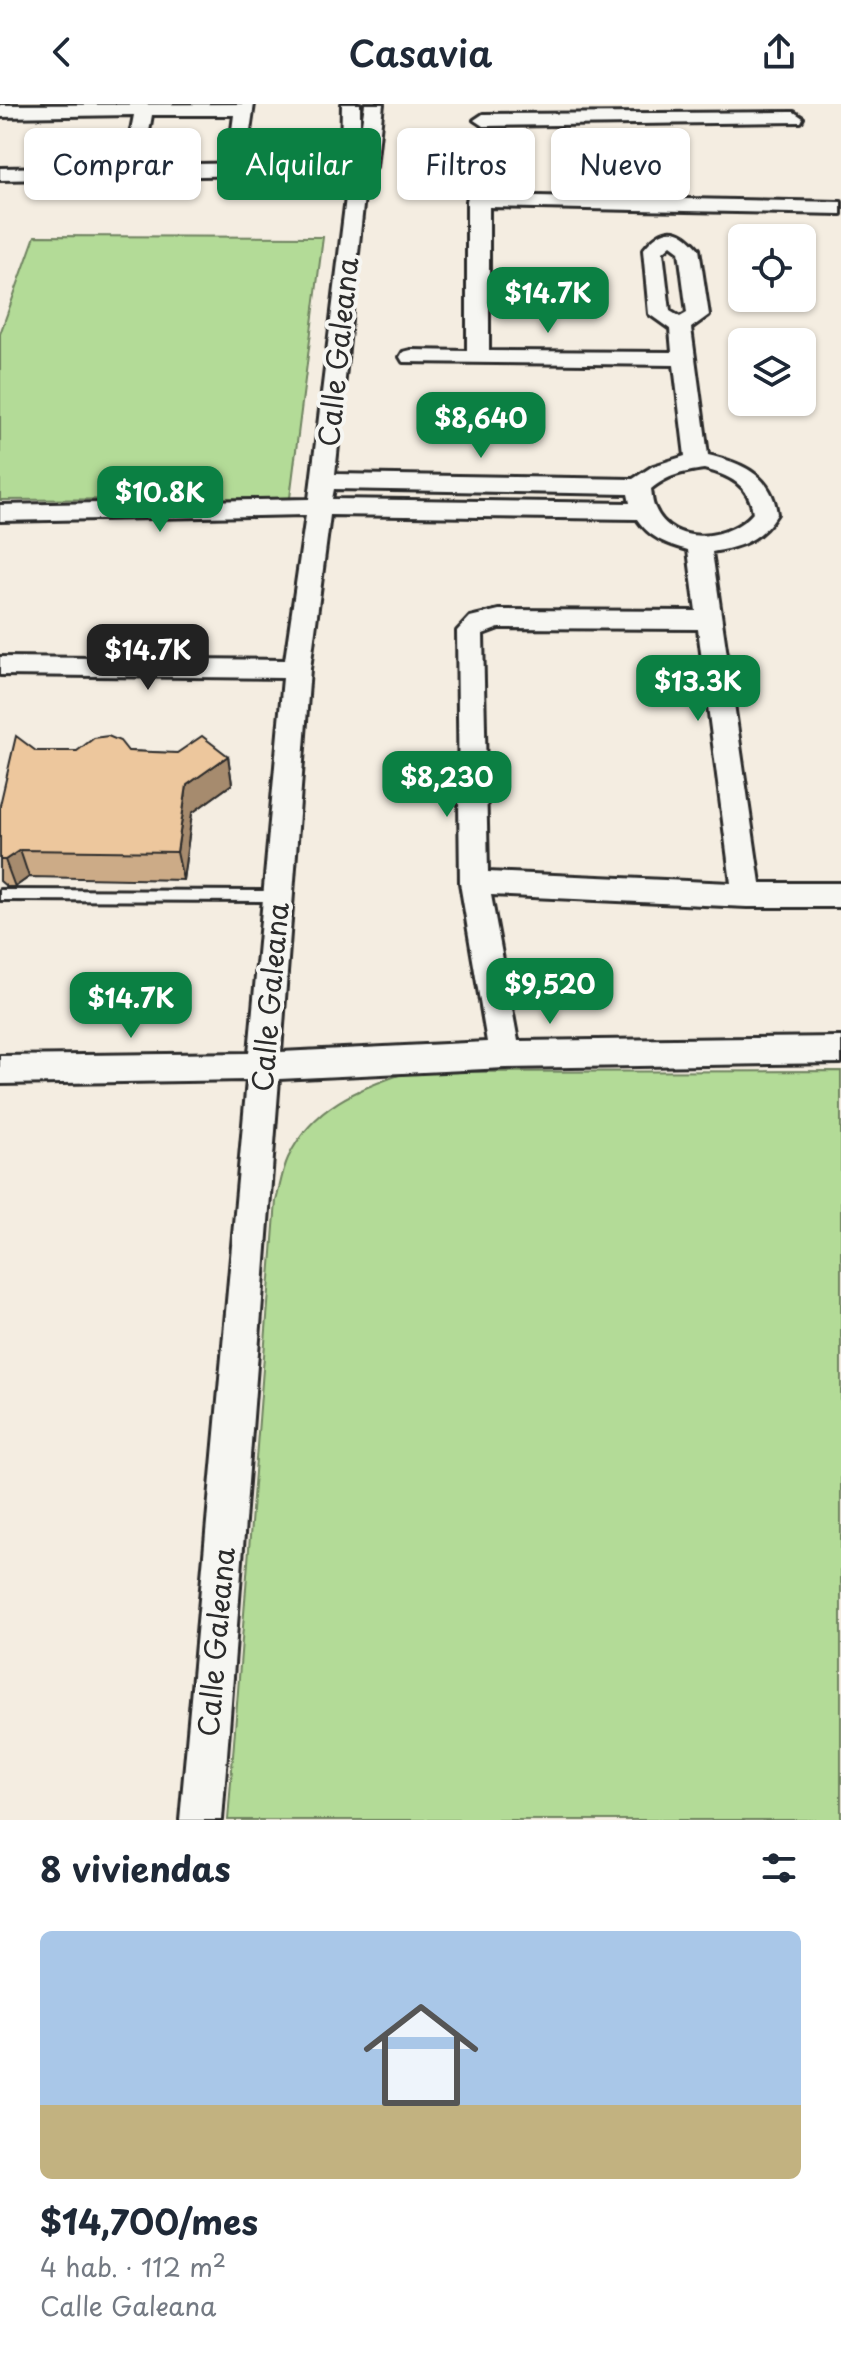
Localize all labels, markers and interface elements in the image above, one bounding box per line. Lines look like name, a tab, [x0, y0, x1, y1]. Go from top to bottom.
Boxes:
text: Casavia	[349, 25, 492, 79]
icon: back	[40, 30, 84, 74]
icon: share	[757, 30, 801, 74]
chip: Comprar	[24, 128, 201, 200]
chip: Alquilar	[217, 128, 381, 200]
chip: Filtros	[397, 128, 535, 200]
chip: Nuevo	[551, 128, 690, 200]
map controls	[728, 224, 816, 416]
button: locate	[728, 224, 816, 312]
street label: Calle Galeana	[306, 255, 368, 449]
pin: $14.7K	[483, 267, 613, 335]
text: $14.7K	[505, 273, 591, 312]
button: layers	[728, 328, 816, 416]
pin: $8,640	[416, 392, 546, 460]
text: $8,640	[434, 398, 528, 437]
pin: $10.8K	[95, 466, 225, 534]
text: $10.8K	[115, 472, 205, 511]
pin: $14.7K	[83, 624, 213, 692]
text: $14.7K	[105, 630, 191, 669]
pin: $13.3K	[633, 655, 763, 723]
text: $13.3K	[654, 661, 742, 700]
pin: $8,230	[382, 751, 512, 819]
text: $8,230	[400, 757, 494, 796]
street label: Calle Galeana	[239, 900, 299, 1093]
pin: $9,520	[485, 958, 615, 1026]
text: $9,520	[504, 964, 596, 1003]
pin: $14.7K	[66, 972, 196, 1040]
text: $14.7K	[88, 978, 174, 1017]
street label: Calle Galeana	[185, 1545, 245, 1738]
text: 8 viviendas	[40, 1842, 231, 1894]
icon: filters	[757, 1846, 801, 1890]
icon: home	[349, 1983, 493, 2127]
text: $14,700/mes	[40, 2195, 258, 2247]
text: 4 hab. · 112 m²	[40, 2247, 226, 2286]
text: Calle Galeana	[40, 2286, 216, 2325]

